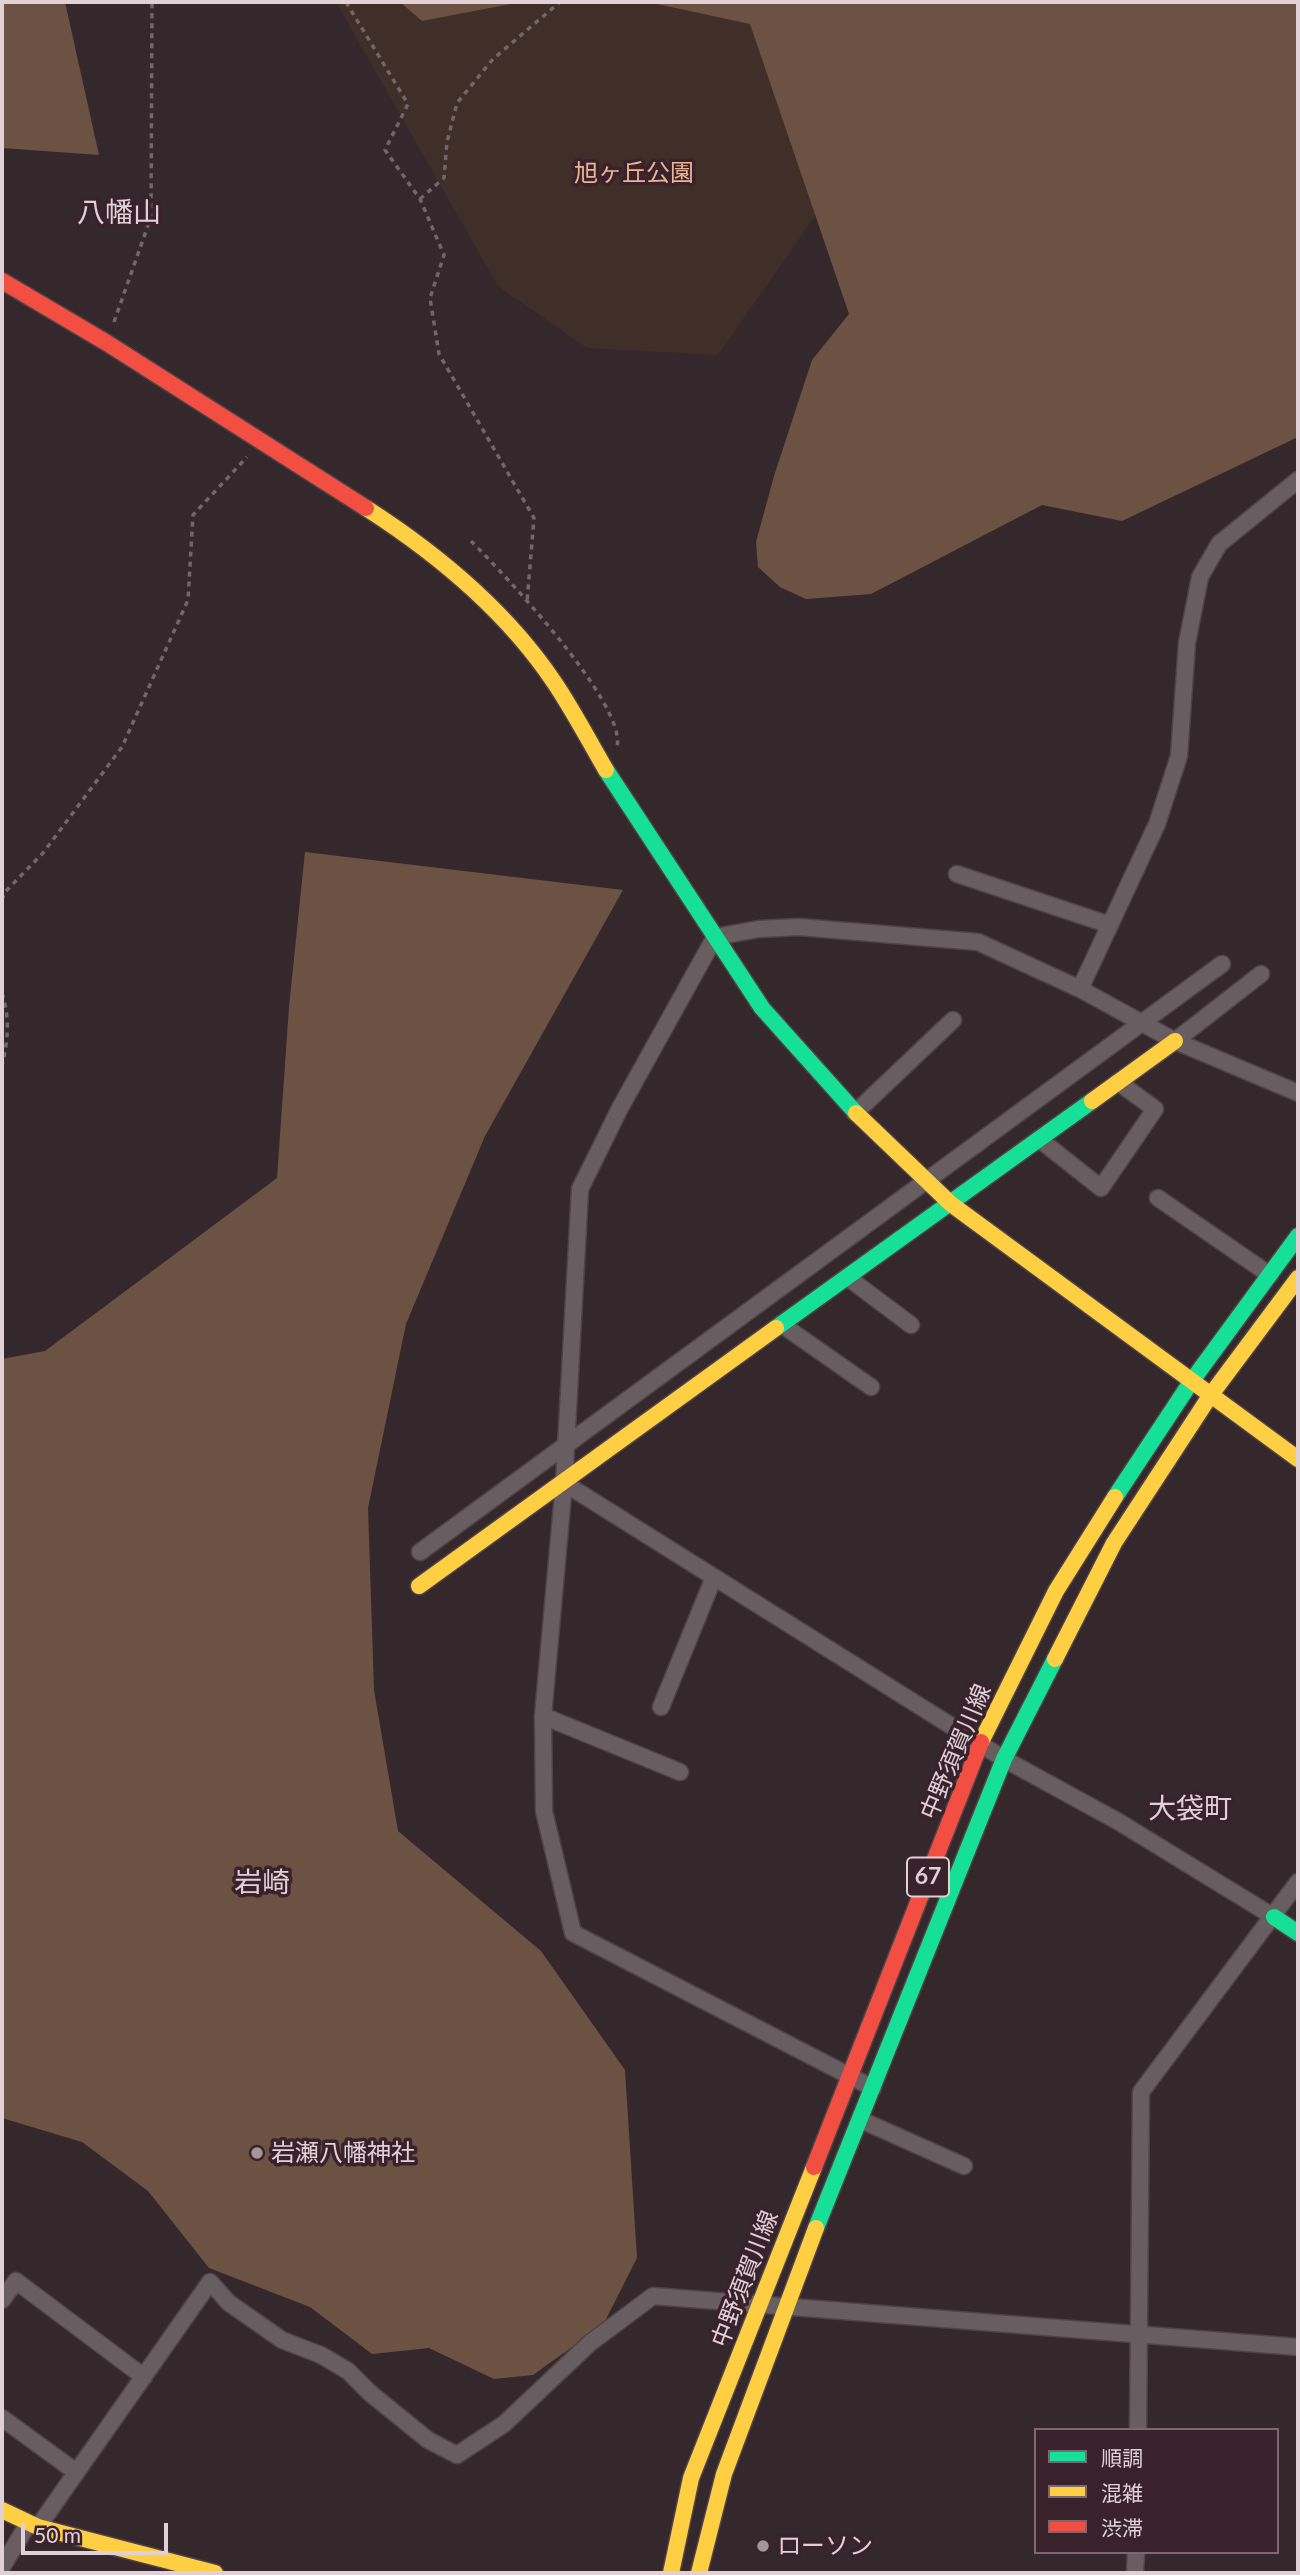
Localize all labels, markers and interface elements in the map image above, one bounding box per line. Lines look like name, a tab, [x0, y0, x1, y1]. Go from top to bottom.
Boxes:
park label: 旭ヶ丘公園	[574, 159, 694, 187]
district label: 八幡山	[77, 196, 161, 230]
street label: 中野須賀川線	[915, 1680, 997, 1824]
district label: 大袋町	[1148, 1792, 1232, 1826]
road number: 67	[907, 1858, 949, 1896]
district label: 岩崎	[234, 1866, 290, 1900]
place label: 岩瀬八幡神社	[271, 2139, 415, 2167]
marker: 岩瀬八幡神社	[249, 2145, 265, 2161]
street label: 中野須賀川線	[706, 2207, 784, 2351]
legend	[1034, 2428, 1279, 2554]
text: 順調	[1101, 2445, 1143, 2470]
text: 混雑	[1101, 2480, 1143, 2505]
scale bar	[24, 2508, 172, 2552]
text: 渋滞	[1101, 2515, 1143, 2540]
text: 50 m	[34, 2522, 81, 2547]
place label: ローソン	[777, 2532, 873, 2560]
marker: ローソン	[755, 2538, 771, 2554]

